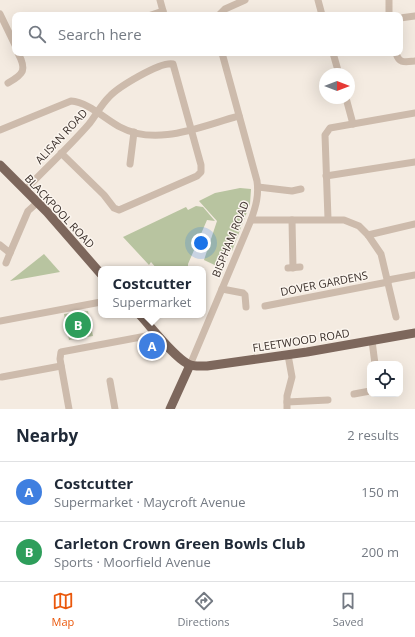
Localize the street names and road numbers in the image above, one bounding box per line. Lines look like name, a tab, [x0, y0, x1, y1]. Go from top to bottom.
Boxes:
street label: ALISAN ROAD	[32, 105, 90, 167]
street label: BLACKPOOL ROAD	[22, 171, 98, 251]
street label: BISPHAM ROAD	[208, 199, 252, 279]
street label: DOVER GARDENS	[279, 267, 369, 299]
street label: FLEETWOOD ROAD	[251, 325, 351, 355]

